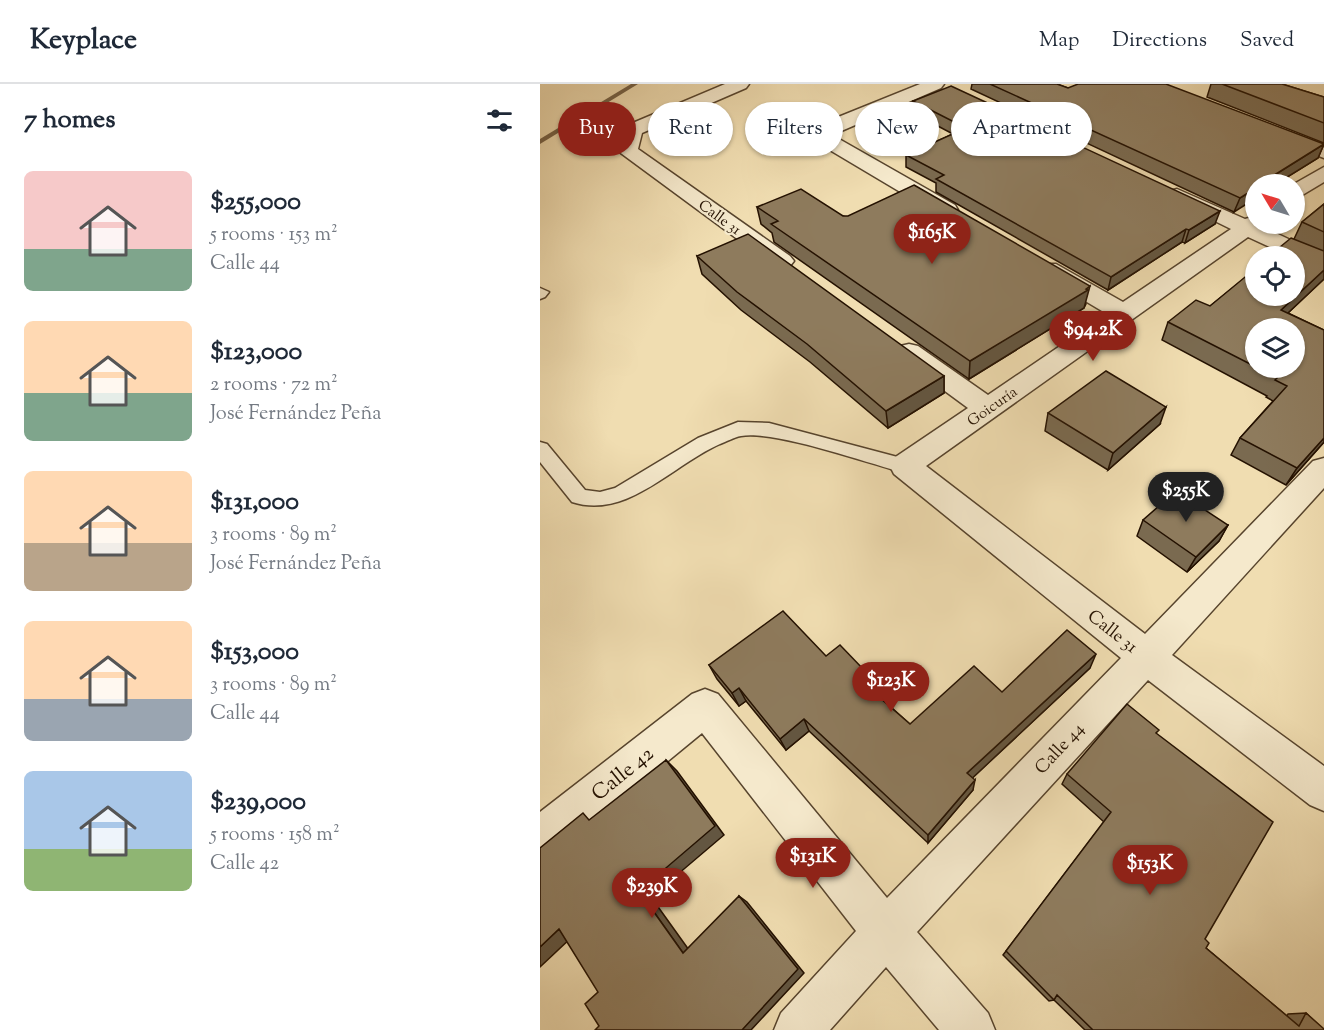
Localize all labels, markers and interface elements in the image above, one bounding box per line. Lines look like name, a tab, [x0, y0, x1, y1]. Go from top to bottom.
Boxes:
text: Keyplace	[30, 21, 137, 61]
text: Map	[1039, 26, 1079, 56]
text: Directions	[1112, 26, 1207, 56]
text: Saved	[1240, 26, 1294, 56]
text: 7 homes	[24, 102, 115, 139]
chip: Buy	[558, 102, 636, 156]
chip: Rent	[648, 102, 733, 156]
chip: Filters	[745, 102, 843, 156]
chip: New	[855, 102, 939, 156]
chip: Apartment	[951, 102, 1092, 156]
icon: filters	[483, 104, 516, 137]
north arrow	[1245, 174, 1305, 234]
map controls	[1245, 174, 1305, 378]
text: $255,000	[210, 184, 301, 221]
icon: home	[72, 195, 144, 267]
street label: Calle 31	[693, 196, 745, 241]
pin: $165K	[890, 214, 974, 265]
text: $165K	[908, 219, 956, 248]
text: 5 rooms · 153 m²	[210, 221, 338, 250]
button: locate	[1245, 246, 1305, 306]
text: Calle 44	[210, 250, 280, 279]
pin: $94.2K	[1044, 311, 1142, 362]
text: $94.2K	[1063, 316, 1123, 345]
button: layers	[1245, 318, 1305, 378]
text: $123,000	[210, 334, 302, 371]
icon: home	[72, 345, 144, 417]
text: 2 rooms · 72 m²	[210, 371, 338, 400]
street label: Goicuría	[964, 382, 1022, 432]
text: José Fernández Peña	[210, 400, 381, 429]
pin: $255K	[1144, 472, 1228, 523]
text: $255K	[1162, 477, 1210, 506]
text: $131,000	[210, 484, 299, 521]
icon: home	[72, 495, 144, 567]
text: 3 rooms · 89 m²	[210, 521, 337, 550]
text: José Fernández Peña	[210, 550, 381, 579]
street label: Calle 31	[1081, 604, 1143, 661]
text: $153,000	[210, 634, 299, 671]
icon: home	[72, 645, 144, 717]
pin: $123K	[849, 662, 933, 713]
text: $123K	[866, 667, 916, 696]
text: 3 rooms · 89 m²	[210, 671, 337, 700]
text: Calle 44	[210, 700, 280, 729]
street label: Calle 44	[1030, 718, 1091, 781]
street label: Calle 42	[586, 740, 661, 809]
text: $239,000	[210, 784, 306, 821]
icon: home	[72, 795, 144, 867]
text: 5 rooms · 158 m²	[210, 821, 340, 850]
pin: $131K	[771, 838, 855, 889]
text: $131K	[790, 843, 836, 872]
pin: $153K	[1108, 845, 1192, 896]
text: Calle 42	[210, 850, 279, 879]
text: $153K	[1127, 850, 1173, 879]
pin: $239K	[610, 868, 694, 919]
text: $239K	[626, 873, 678, 902]

